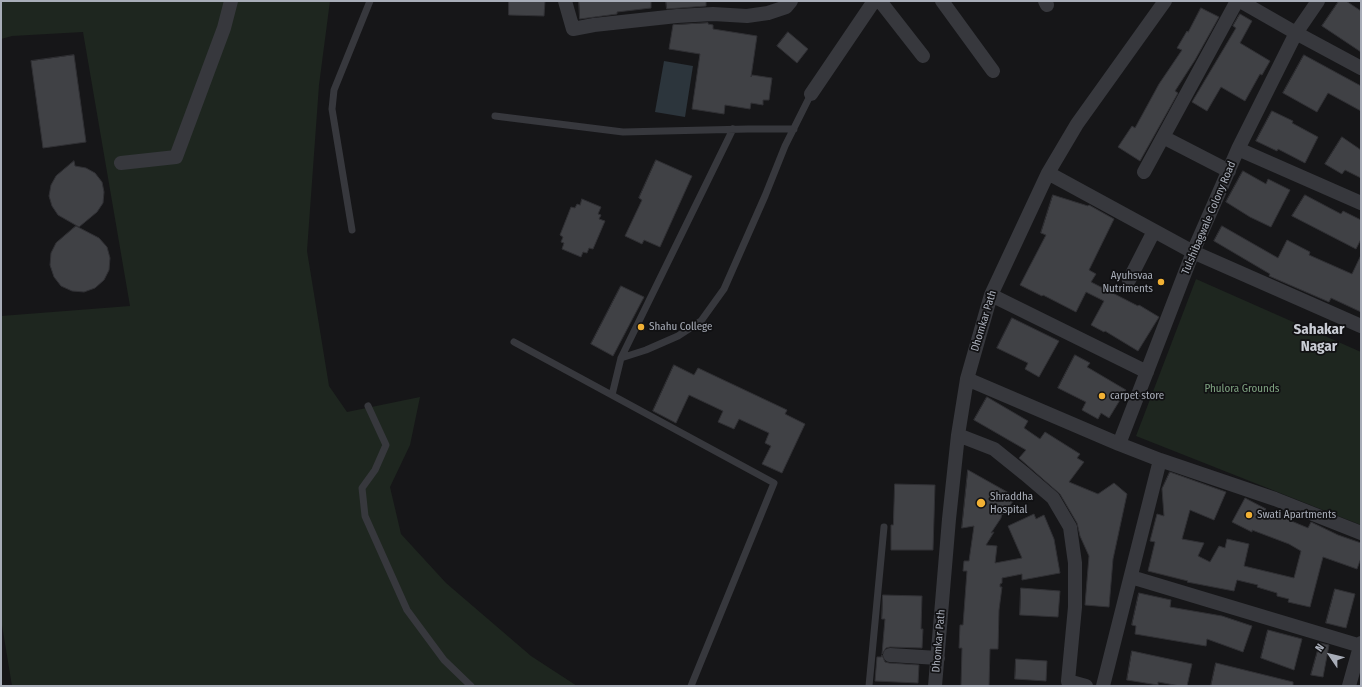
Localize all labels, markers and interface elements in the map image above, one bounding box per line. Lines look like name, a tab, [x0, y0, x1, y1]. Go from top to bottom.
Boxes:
street label: Tulshibagwale Colony Road	[1179, 159, 1239, 277]
place label: Ayuhsvaa Nutriments	[1102, 269, 1153, 295]
marker: Ayuhsvaa Nutriments	[1156, 277, 1166, 287]
street label: Dhomkar Path	[968, 289, 1000, 353]
place label: Shahu College	[649, 320, 713, 334]
district label: Sahakar Nagar	[1294, 321, 1344, 356]
marker: Shahu College	[636, 322, 646, 332]
park label: Phulora Grounds	[1205, 382, 1279, 396]
place label: carpet store	[1110, 389, 1164, 403]
marker: carpet store	[1097, 391, 1107, 401]
place label: Shraddha Hospital	[990, 490, 1033, 516]
marker: Shraddha Hospital	[975, 497, 987, 509]
place label: Swati Apartments	[1257, 508, 1336, 522]
marker: Swati Apartments	[1244, 510, 1254, 520]
street label: Dhomkar Path	[930, 609, 948, 673]
north arrow	[1310, 635, 1350, 675]
text: N	[1313, 641, 1327, 654]

